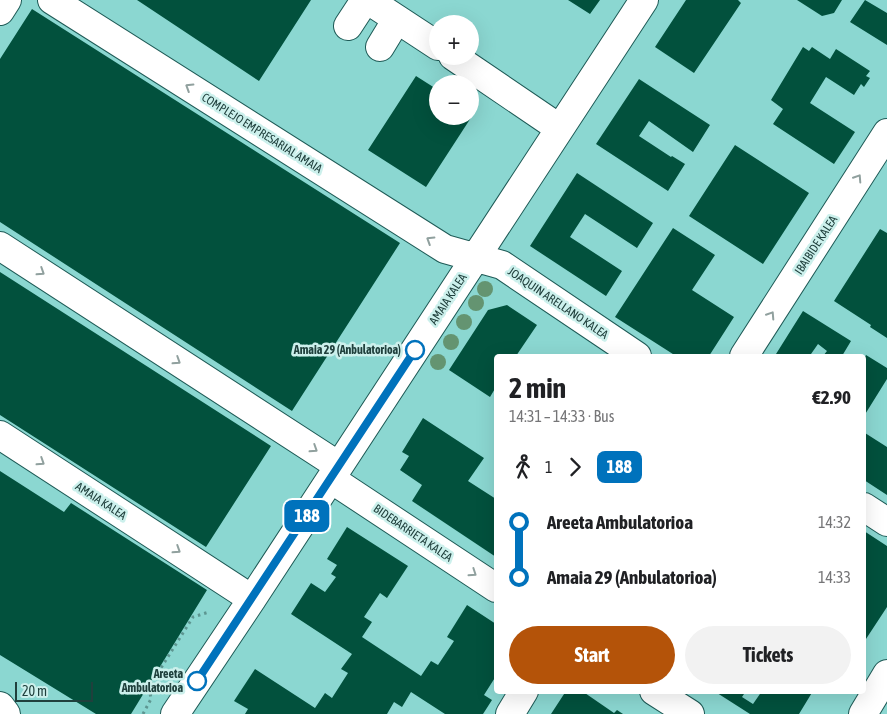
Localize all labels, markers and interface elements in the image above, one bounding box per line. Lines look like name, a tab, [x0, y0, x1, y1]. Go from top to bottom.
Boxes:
map controls	[429, 15, 479, 125]
button: +	[429, 15, 479, 65]
button: −	[429, 75, 479, 125]
one-way arrow	[186, 84, 195, 94]
street label: COMPLEJO EMPRESARIAL AMAIA	[199, 90, 325, 176]
one-way arrow	[852, 175, 861, 184]
street label: IBAIBIDE KALEA	[792, 213, 840, 277]
one-way arrow	[427, 237, 436, 246]
street label: JOAQUIN ARELLANO KALEA	[505, 264, 611, 342]
one-way arrow	[36, 266, 45, 276]
street label: AMAIA KALEA	[426, 271, 470, 327]
one-way arrow	[764, 312, 774, 321]
marker: Amaia 29 (Anbulatorioa)	[405, 340, 425, 360]
place label: Amaia 29 (Anbulatorioa)	[293, 343, 401, 357]
one-way arrow	[172, 355, 181, 364]
text: 2 min	[509, 372, 566, 404]
text: €2.90	[812, 386, 851, 408]
text: 14:31 – 14:33 · Bus	[509, 407, 614, 425]
one-way arrow	[308, 443, 317, 453]
icon: walk	[509, 453, 537, 481]
icon: forward	[561, 453, 589, 481]
one-way arrow	[36, 455, 45, 465]
text: 188	[607, 456, 632, 477]
text: 1	[545, 458, 553, 476]
street label: AMAIA KALEA	[73, 479, 129, 523]
line badge: 188	[278, 500, 336, 532]
street label: BIDEBARRIETA KALEA	[371, 501, 455, 565]
text: 188	[294, 505, 320, 526]
text: Areeta Ambulatorioa	[547, 511, 693, 533]
text: 14:32	[818, 513, 851, 531]
one-way arrow	[172, 544, 181, 553]
text: Amaia 29 (Anbulatorioa)	[547, 566, 717, 588]
one-way arrow	[468, 567, 477, 576]
text: 14:33	[818, 568, 851, 586]
button: Start	[509, 626, 675, 684]
button: Tickets	[685, 626, 851, 684]
place label: Areeta Ambulatorioa	[121, 667, 183, 695]
marker: Areeta Ambulatorioa	[187, 671, 207, 691]
scale bar	[15, 679, 92, 702]
text: 20 m	[22, 683, 47, 699]

